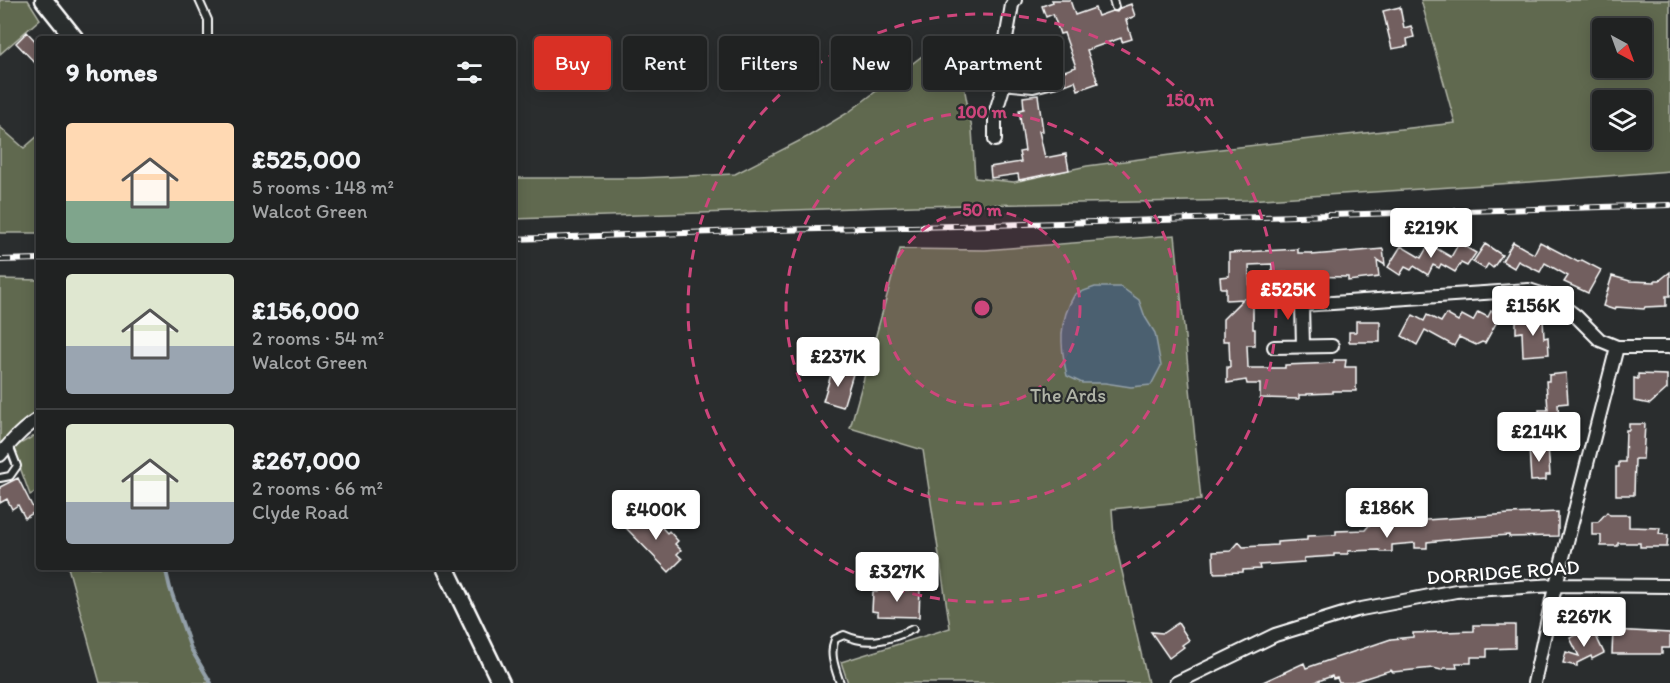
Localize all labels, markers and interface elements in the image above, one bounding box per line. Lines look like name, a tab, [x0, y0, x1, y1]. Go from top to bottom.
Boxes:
north arrow	[1592, 18, 1652, 78]
map controls	[1592, 18, 1652, 150]
chip: Buy	[534, 36, 611, 90]
chip: Rent	[623, 36, 707, 90]
chip: Filters	[719, 36, 819, 90]
chip: New	[831, 36, 911, 90]
chip: Apartment	[923, 36, 1063, 90]
text: 9 homes	[66, 56, 158, 88]
icon: filters	[453, 56, 486, 89]
text: 150 m	[1166, 89, 1215, 111]
button: layers	[1592, 90, 1652, 150]
text: 100 m	[957, 101, 1008, 123]
text: £525,000	[252, 143, 361, 175]
icon: home	[114, 147, 186, 219]
text: 5 rooms · 148 m²	[252, 175, 394, 199]
text: Walcot Green	[252, 199, 367, 223]
text: 50 m	[962, 199, 1003, 221]
pin: £219K	[1389, 208, 1473, 259]
text: £219K	[1404, 215, 1458, 239]
pin: £525K	[1246, 270, 1330, 321]
text: £525K	[1261, 277, 1316, 301]
pin: £156K	[1491, 286, 1575, 337]
text: £156K	[1506, 293, 1560, 317]
text: £156,000	[252, 294, 360, 326]
icon: home	[114, 298, 186, 370]
centre of rings	[972, 298, 992, 318]
text: 2 rooms · 54 m²	[252, 326, 384, 350]
pin: £237K	[796, 337, 880, 388]
text: £237K	[811, 344, 865, 368]
text: Walcot Green	[252, 350, 367, 374]
park label: The Ards	[1030, 383, 1106, 407]
pin: £214K	[1497, 412, 1581, 463]
text: £214K	[1511, 419, 1567, 443]
text: £267,000	[252, 444, 360, 476]
icon: home	[114, 448, 186, 520]
text: 2 rooms · 66 m²	[252, 476, 383, 500]
pin: £186K	[1345, 488, 1429, 539]
pin: £400K	[614, 490, 698, 541]
text: £186K	[1360, 495, 1414, 519]
text: £400K	[626, 497, 686, 521]
text: Clyde Road	[252, 500, 349, 524]
pin: £327K	[855, 552, 939, 603]
street label: DORRIDGE ROAD	[1426, 555, 1580, 589]
text: £327K	[870, 559, 924, 583]
pin: £267K	[1542, 597, 1626, 648]
text: £267K	[1557, 604, 1611, 628]

